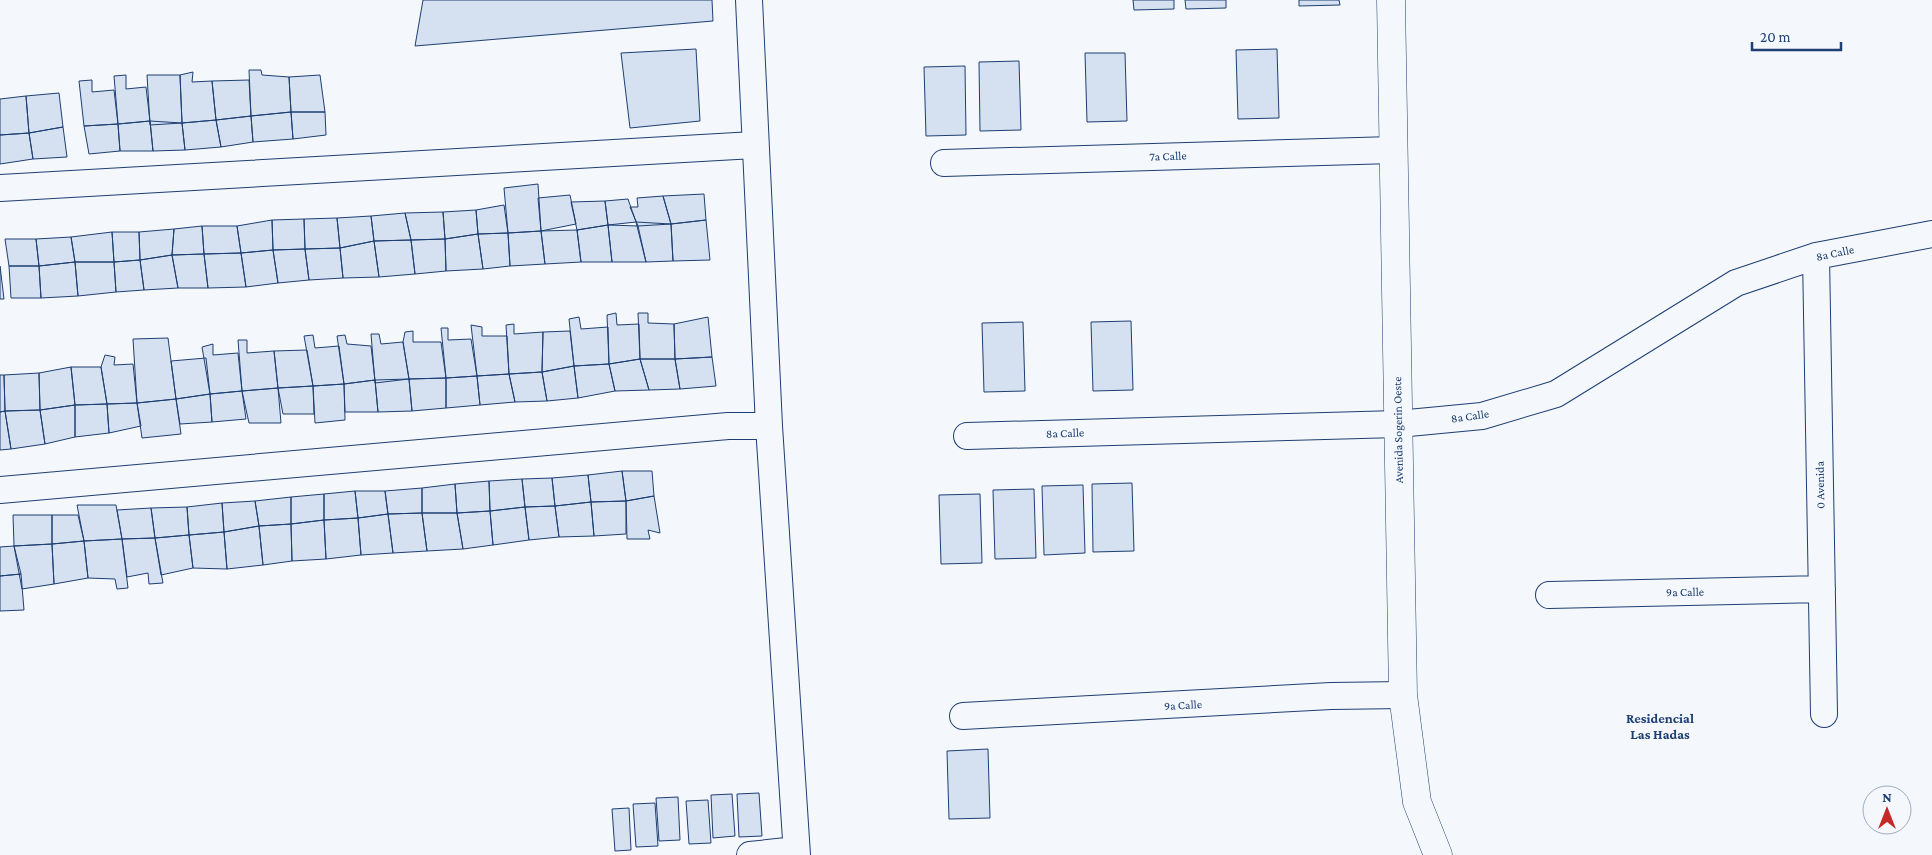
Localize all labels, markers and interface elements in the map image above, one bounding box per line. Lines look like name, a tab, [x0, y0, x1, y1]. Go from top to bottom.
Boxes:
scale bar	[1752, 20, 1841, 52]
text: 20 m	[1760, 29, 1791, 45]
street label: 7a Calle	[1149, 148, 1187, 164]
street label: 8a Calle	[1815, 242, 1855, 264]
street label: Avenida Sogerin Oeste	[1390, 376, 1406, 484]
street label: 8a Calle	[1450, 406, 1490, 426]
street label: 8a Calle	[1046, 425, 1084, 441]
street label: 0 Avenida	[1813, 461, 1827, 509]
street label: 9a Calle	[1666, 585, 1704, 599]
street label: 9a Calle	[1164, 697, 1202, 713]
district label: Residencial Las Hadas	[1626, 710, 1694, 742]
north arrow	[1862, 785, 1912, 835]
text: N	[1882, 789, 1892, 805]

